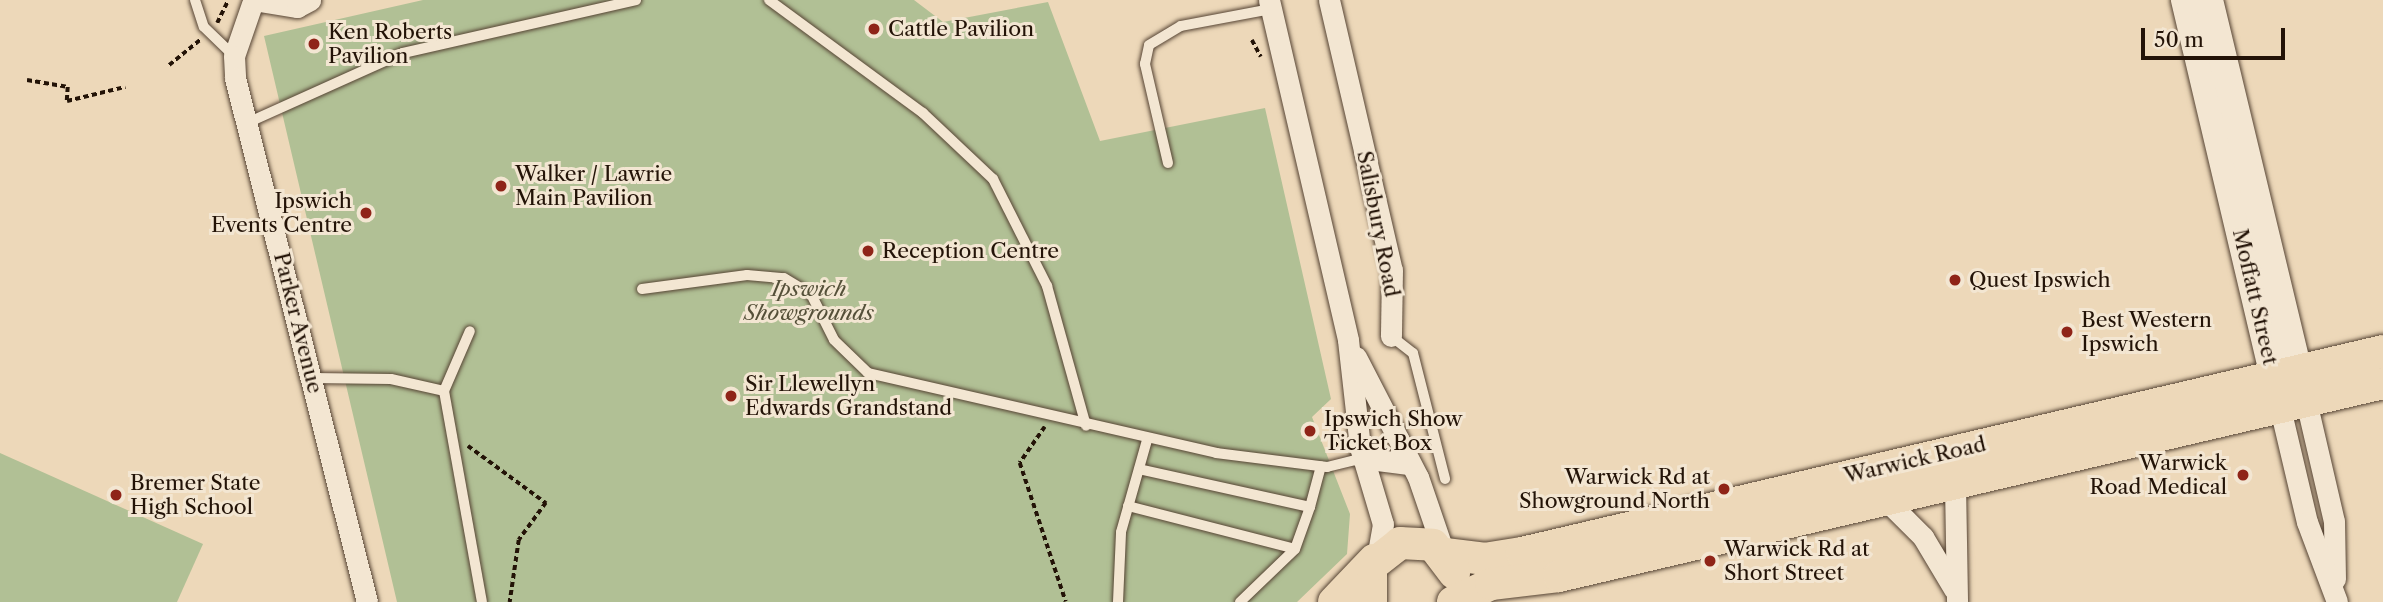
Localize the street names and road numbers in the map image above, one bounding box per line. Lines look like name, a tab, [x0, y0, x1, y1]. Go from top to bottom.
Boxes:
street label: Salisbury Road	[1351, 148, 1405, 300]
street label: Moffatt Street	[2227, 226, 2283, 368]
street label: Parker Avenue	[268, 249, 328, 397]
street label: Warwick Road	[1841, 431, 1989, 489]

